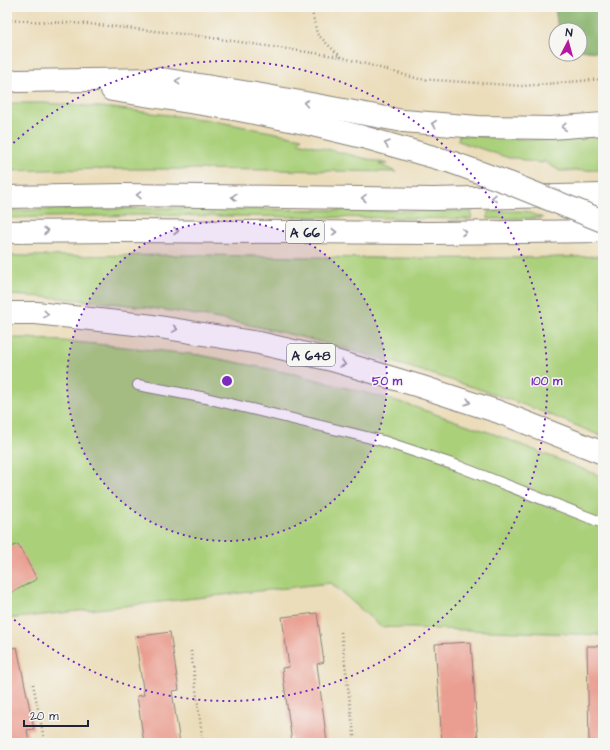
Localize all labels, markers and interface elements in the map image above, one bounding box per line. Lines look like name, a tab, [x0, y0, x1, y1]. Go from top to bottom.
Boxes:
north arrow	[548, 22, 588, 62]
text: N	[565, 25, 573, 40]
one-way arrow	[175, 78, 181, 86]
one-way arrow	[303, 99, 309, 108]
one-way arrow	[431, 119, 437, 128]
one-way arrow	[561, 122, 567, 131]
one-way arrow	[384, 140, 391, 149]
one-way arrow	[136, 191, 142, 199]
one-way arrow	[231, 192, 237, 201]
one-way arrow	[491, 193, 497, 202]
one-way arrow	[361, 194, 367, 202]
road number: A 66	[286, 221, 324, 243]
one-way arrow	[43, 227, 49, 235]
one-way arrow	[173, 227, 179, 235]
one-way arrow	[331, 228, 337, 236]
one-way arrow	[461, 228, 467, 237]
one-way arrow	[43, 310, 49, 319]
one-way arrow	[172, 324, 178, 333]
road number: A 648	[287, 344, 335, 366]
one-way arrow	[340, 359, 347, 368]
text: 50 m	[372, 373, 403, 390]
text: 100 m	[532, 373, 563, 390]
centre of rings	[220, 374, 234, 388]
one-way arrow	[464, 397, 471, 406]
scale bar	[24, 702, 88, 728]
text: 20 m	[30, 708, 59, 725]

